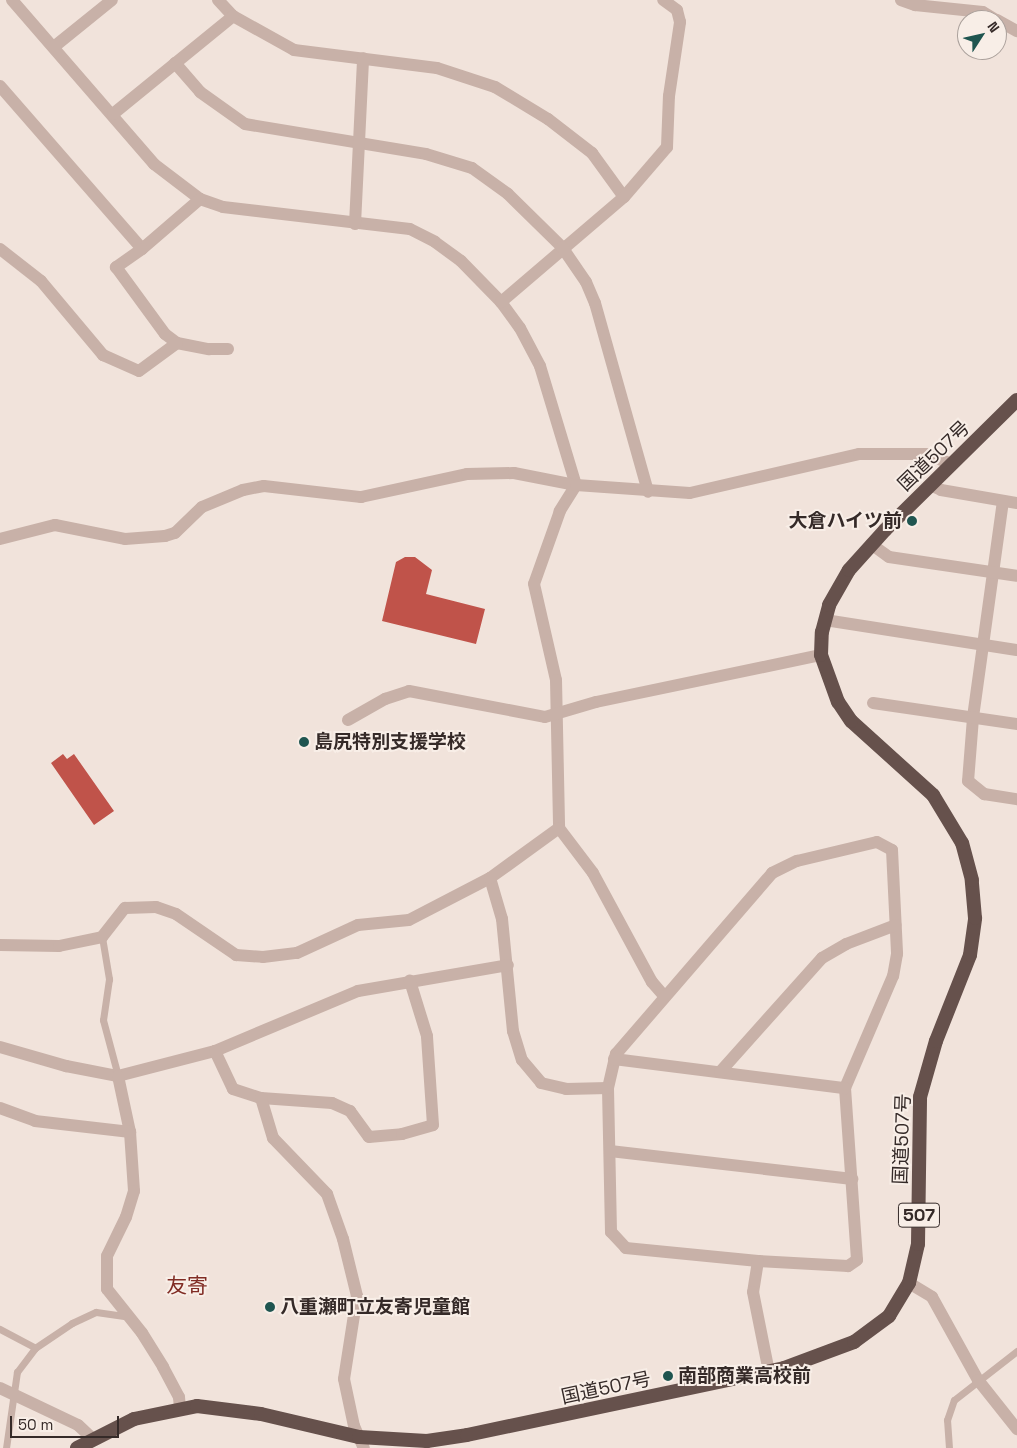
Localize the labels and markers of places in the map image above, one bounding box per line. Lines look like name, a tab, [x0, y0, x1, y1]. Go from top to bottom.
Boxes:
place label: 大倉ハイツ前	[788, 510, 902, 532]
marker: 大倉ハイツ前	[906, 515, 918, 527]
place label: 島尻特別支援学校	[314, 731, 466, 753]
marker: 島尻特別支援学校	[298, 736, 310, 748]
place label: 八重瀬町立友寄児童館	[280, 1296, 470, 1318]
marker: 八重瀬町立友寄児童館	[264, 1301, 276, 1313]
place label: 南部商業高校前	[678, 1365, 811, 1387]
marker: 南部商業高校前	[662, 1370, 674, 1382]

